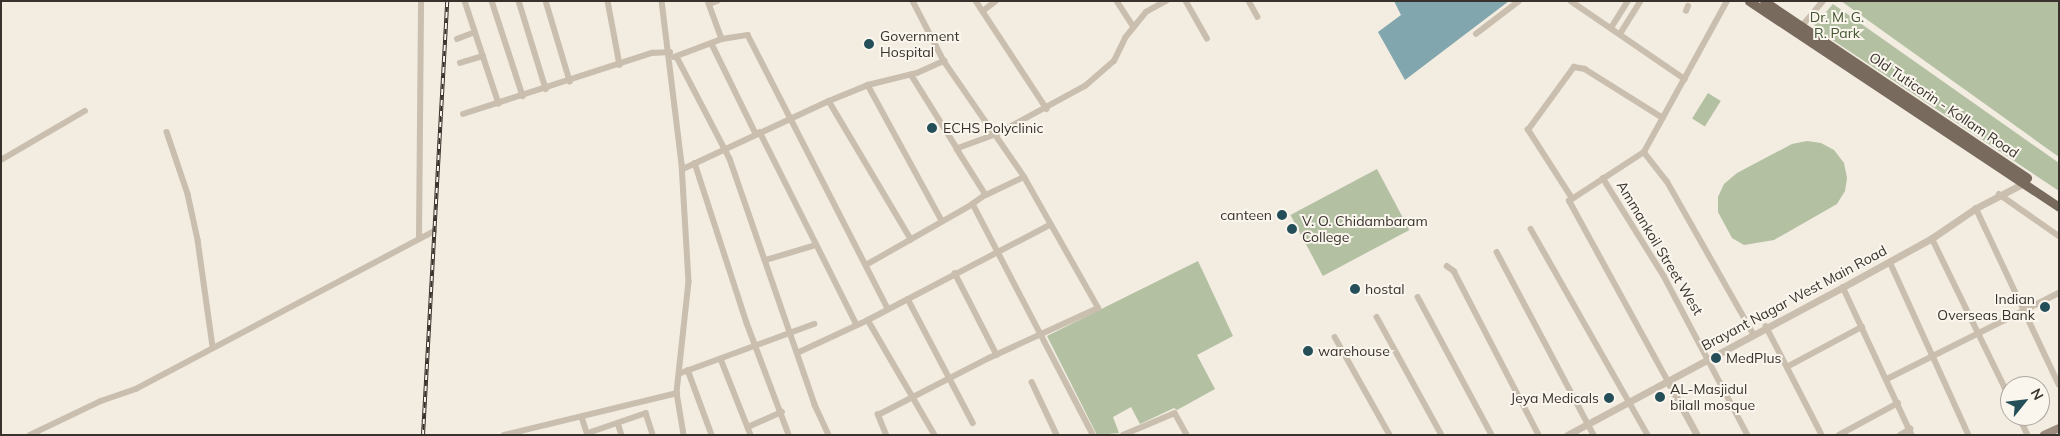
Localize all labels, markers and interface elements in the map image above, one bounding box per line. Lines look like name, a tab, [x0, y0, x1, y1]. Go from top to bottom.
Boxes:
park label: Dr. M. G. R. Park	[1810, 9, 1864, 41]
place label: Government Hospital	[880, 28, 959, 60]
marker: Government Hospital	[862, 37, 876, 51]
street label: Old Tuticorin - Kollam Road	[1866, 49, 2022, 161]
place label: ECHS Polyclinic	[943, 120, 1043, 136]
marker: ECHS Polyclinic	[925, 121, 939, 135]
street label: Ammankoil Street West	[1613, 178, 1707, 318]
place label: canteen	[1220, 207, 1272, 223]
marker: canteen	[1276, 209, 1288, 221]
place label: V. O. Chidambaram College	[1302, 213, 1428, 246]
marker: V. O. Chidambaram College	[1286, 223, 1298, 235]
street label: Brayant Nagar West Main Road	[1698, 242, 1890, 354]
place label: hostal	[1365, 281, 1405, 297]
marker: hostal	[1349, 283, 1361, 295]
place label: Indian Overseas Bank	[1937, 291, 2035, 324]
marker: Indian Overseas Bank	[2039, 301, 2051, 313]
place label: warehouse	[1318, 343, 1390, 359]
marker: warehouse	[1302, 345, 1314, 357]
place label: MedPlus	[1726, 350, 1781, 366]
marker: MedPlus	[1710, 352, 1722, 364]
north arrow	[2000, 376, 2050, 426]
place label: AL-Masjidul bilall mosque	[1670, 381, 1755, 414]
text: N	[2027, 385, 2048, 403]
place label: Jeya Medicals	[1511, 390, 1599, 406]
marker: AL-Masjidul bilall mosque	[1654, 391, 1666, 403]
marker: Jeya Medicals	[1603, 392, 1615, 404]

